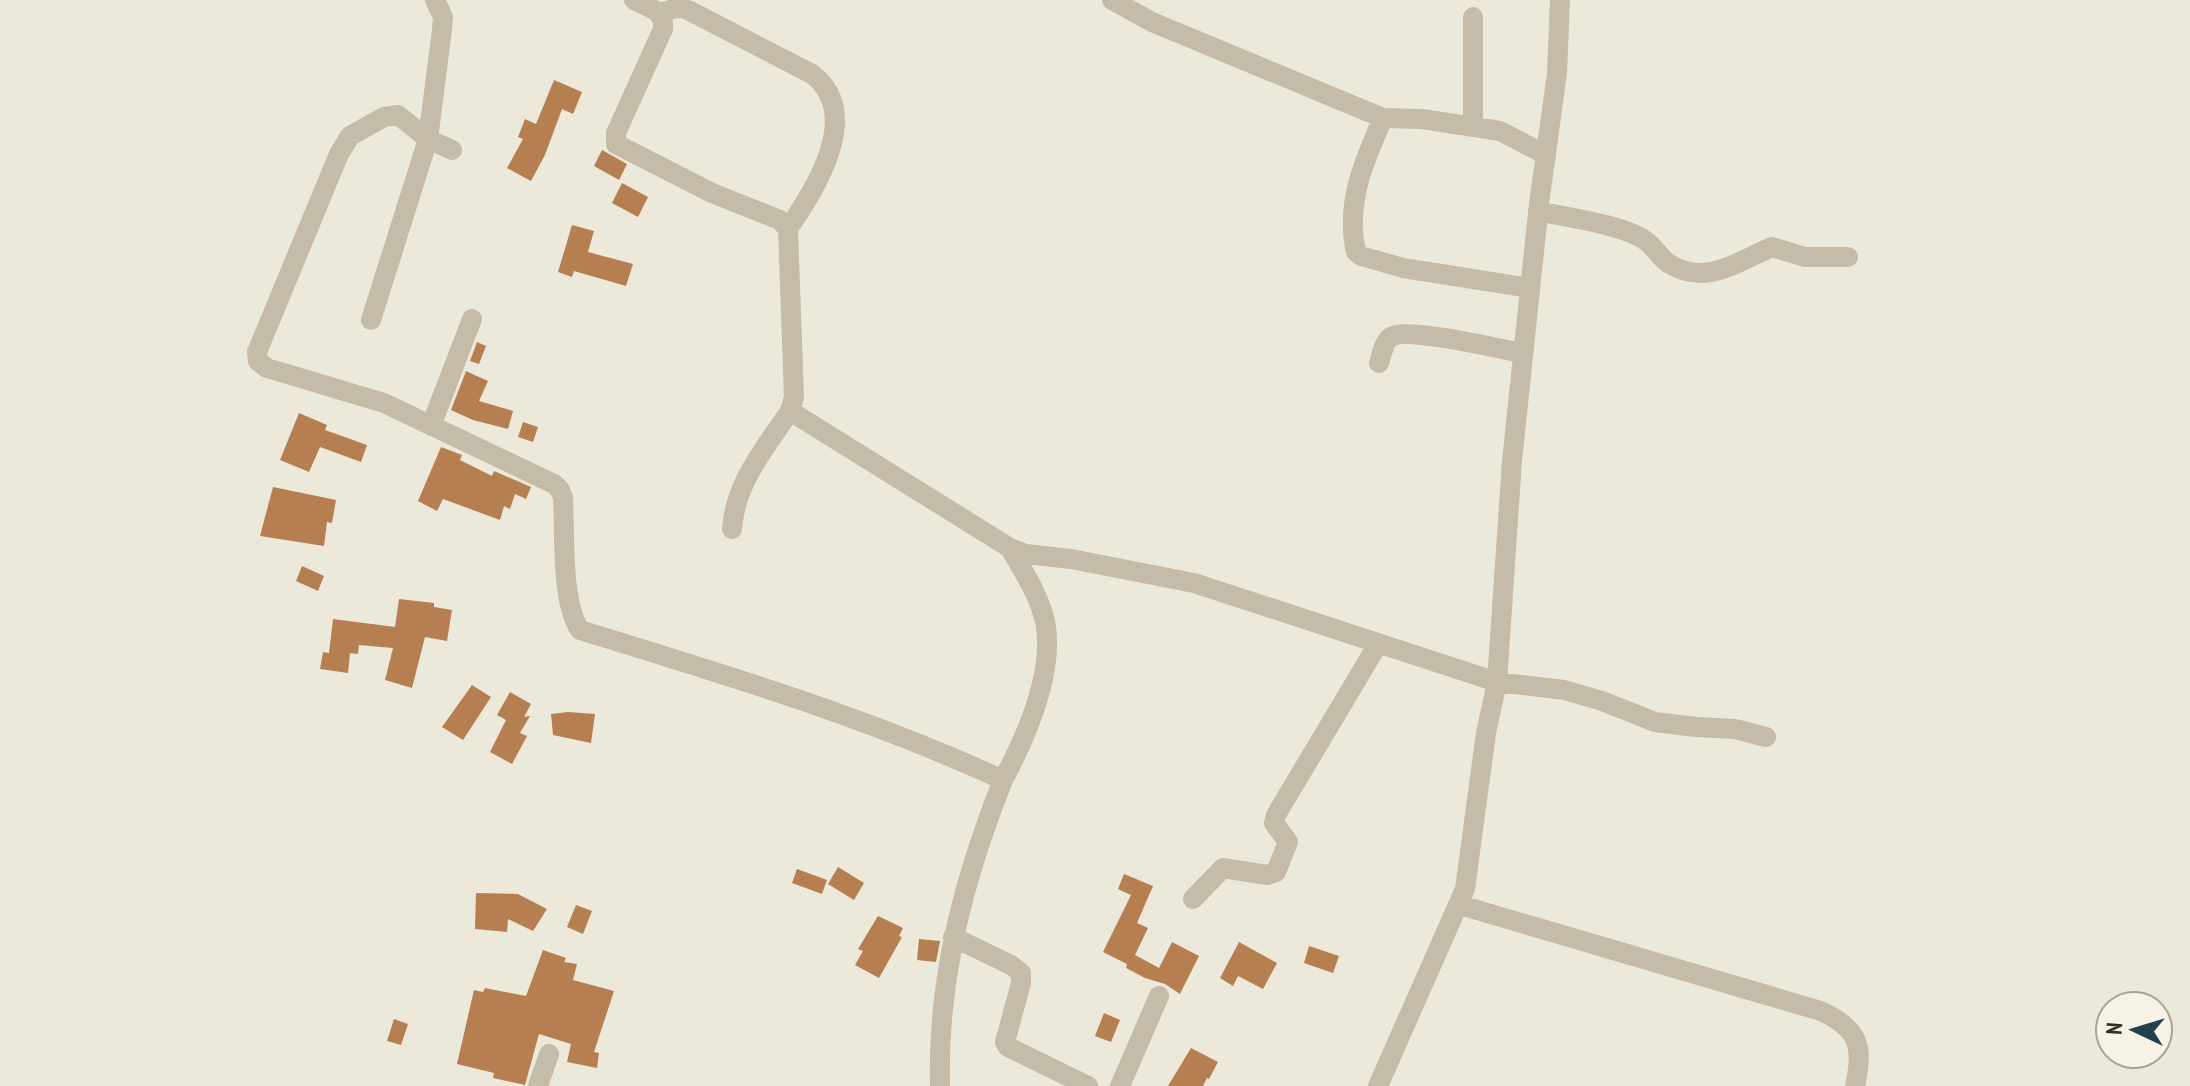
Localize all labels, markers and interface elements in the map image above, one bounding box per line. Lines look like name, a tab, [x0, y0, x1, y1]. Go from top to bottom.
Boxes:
north arrow	[2094, 990, 2174, 1070]
text: N	[2100, 1022, 2128, 1036]

